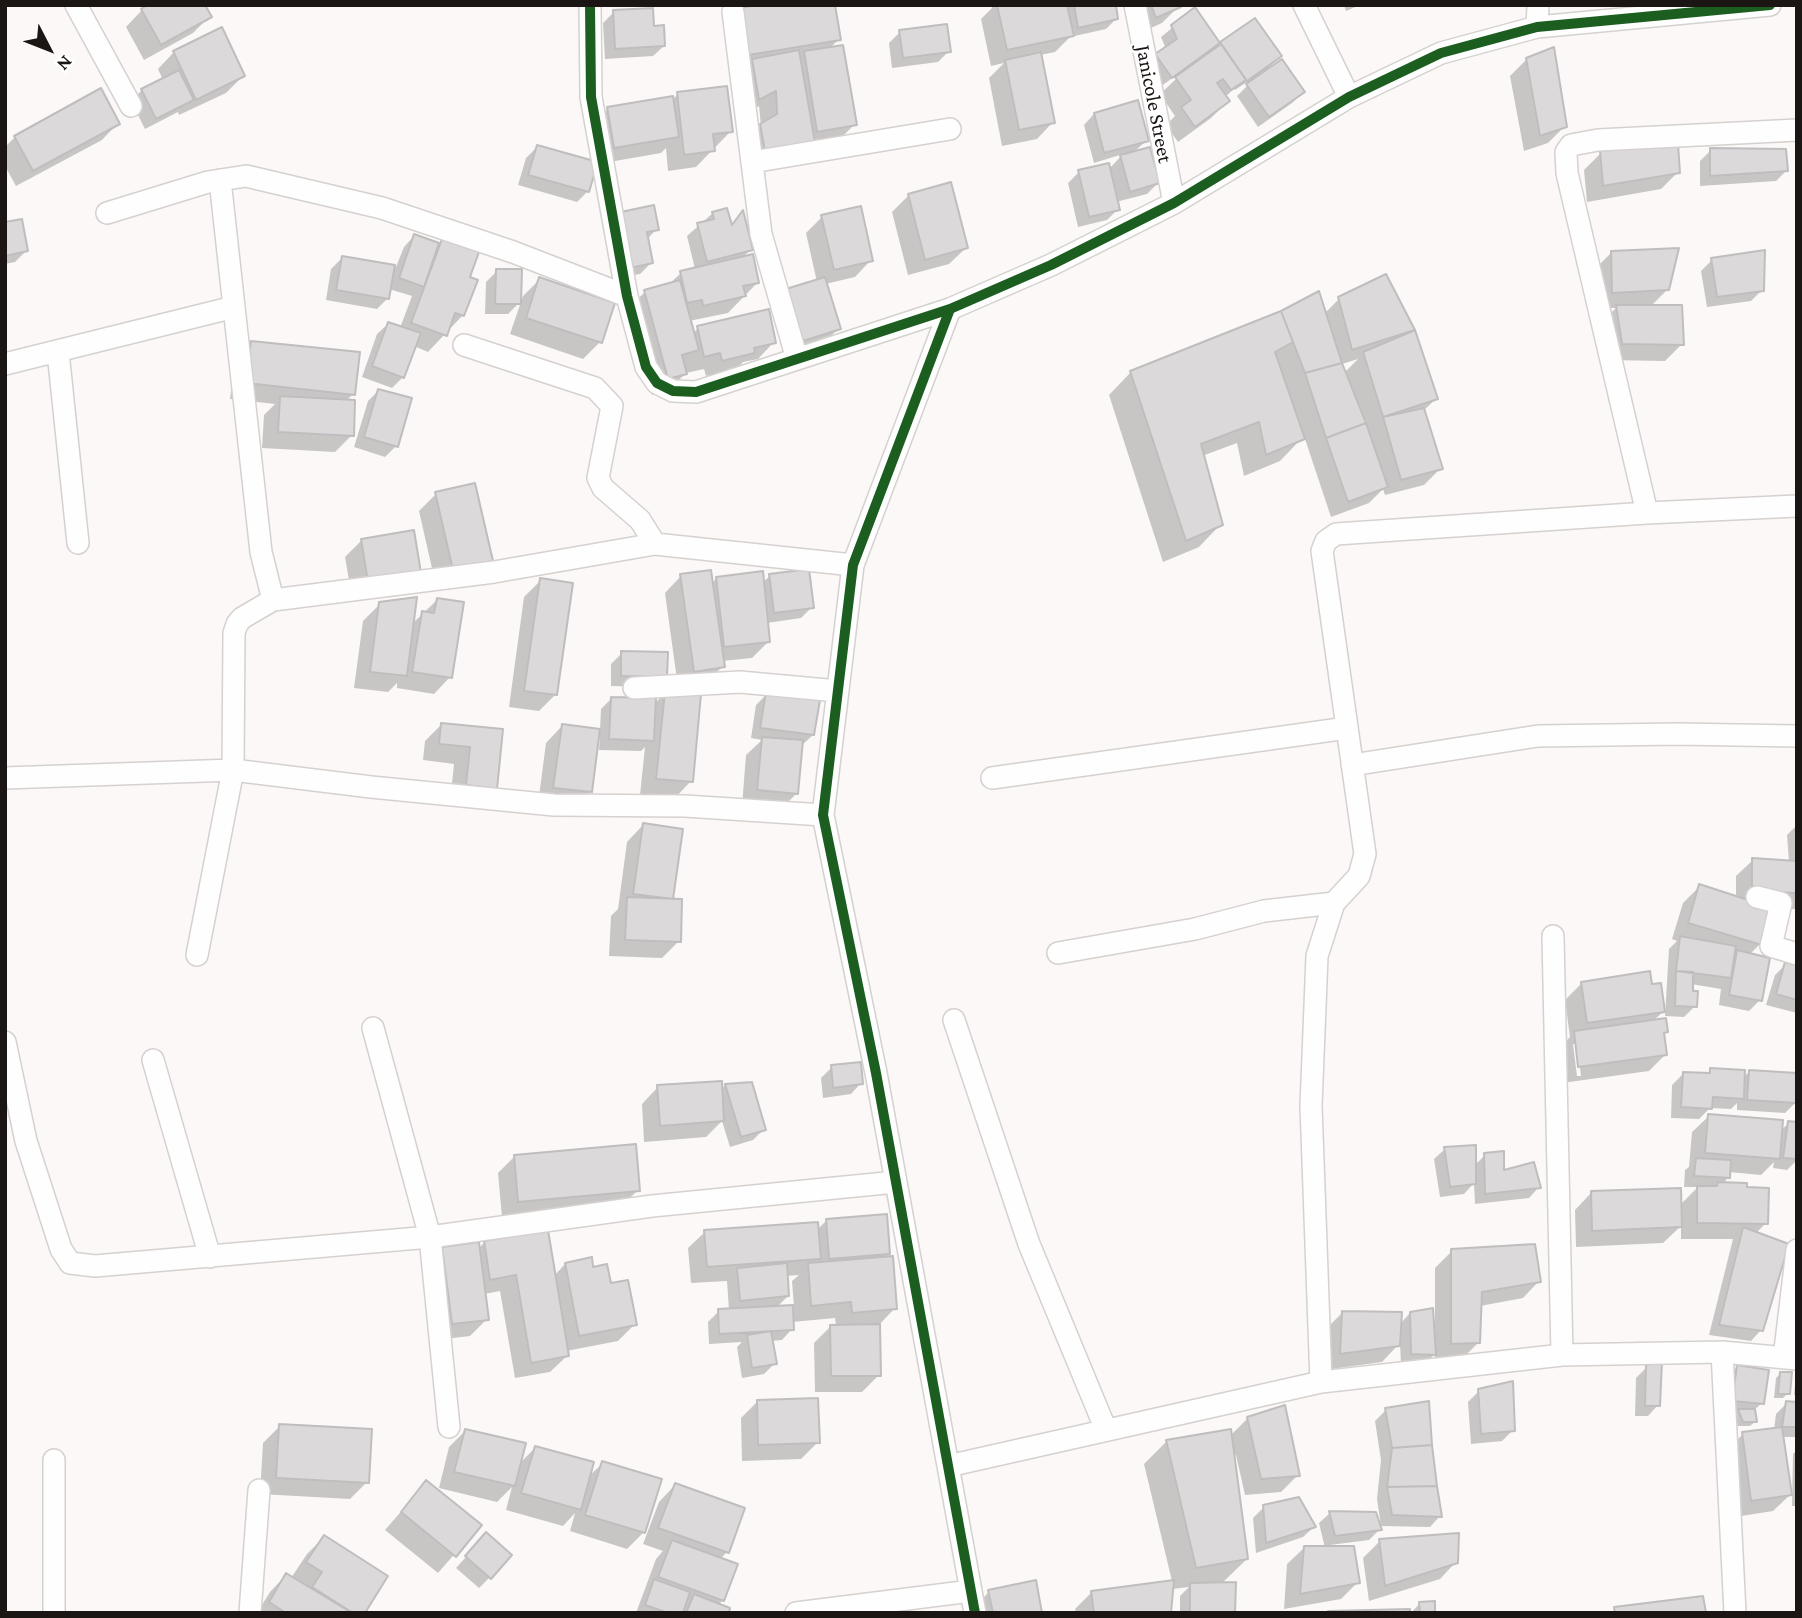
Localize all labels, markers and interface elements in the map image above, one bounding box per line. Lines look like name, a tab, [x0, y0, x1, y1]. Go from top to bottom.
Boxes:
north arrow	[14, 14, 84, 84]
street label: Janicole Street	[1130, 43, 1178, 165]
text: N	[53, 52, 77, 75]

